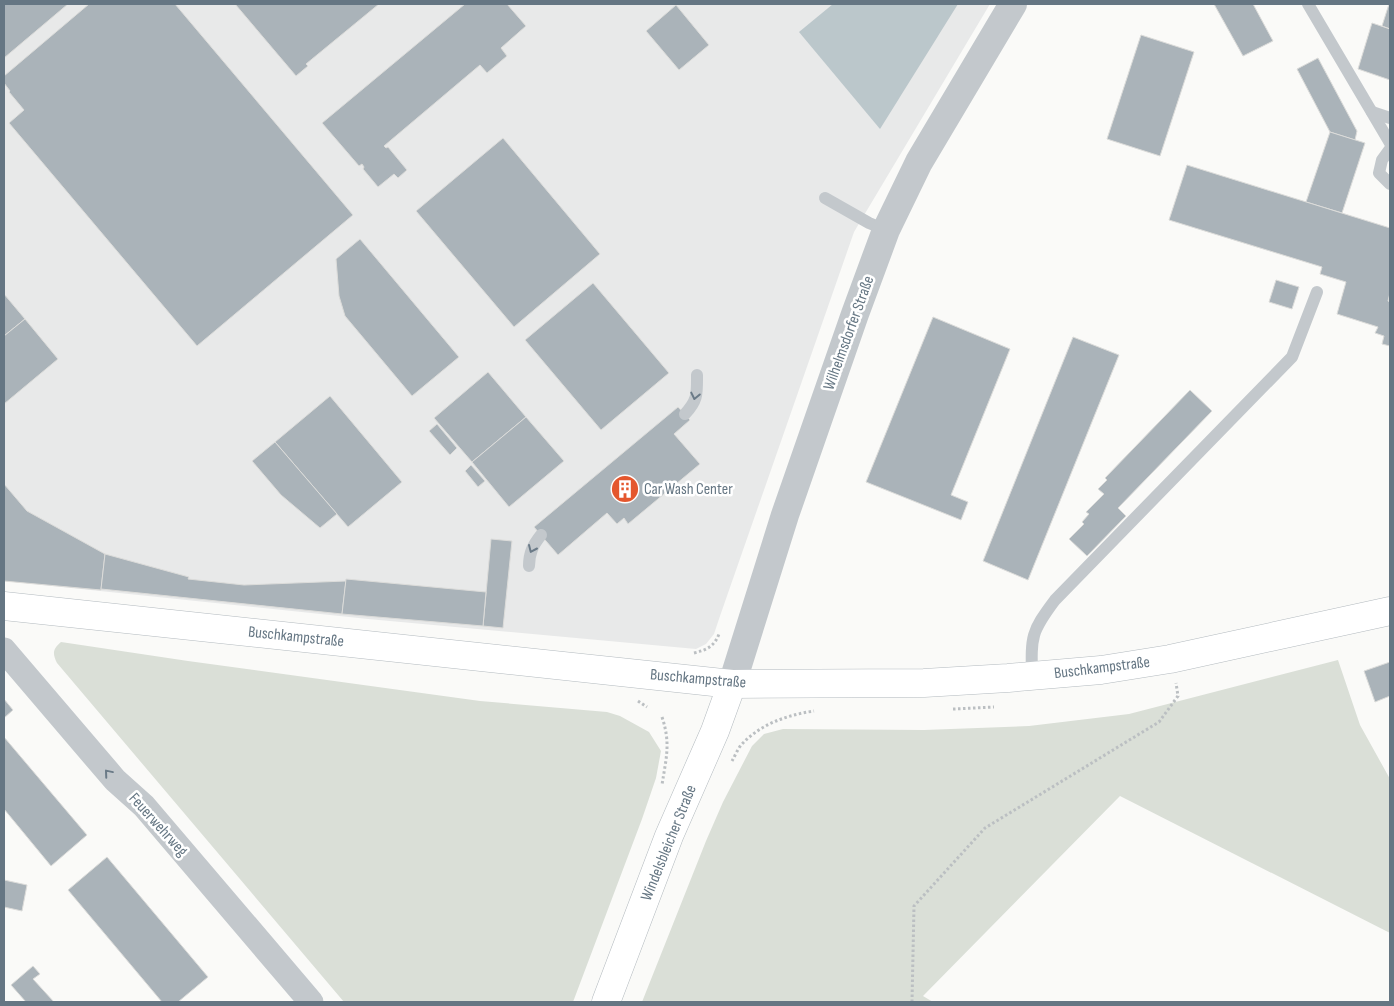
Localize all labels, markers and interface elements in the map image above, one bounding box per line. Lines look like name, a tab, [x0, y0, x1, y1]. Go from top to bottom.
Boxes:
street label: Wilhelmsdorfer Straße	[820, 273, 878, 393]
one-way arrow	[690, 392, 701, 401]
building icon: Car Wash Center	[610, 474, 640, 504]
place label: Car Wash Center	[644, 480, 733, 499]
one-way arrow	[528, 544, 539, 553]
street label: Buschkampstraße	[247, 623, 345, 651]
street label: Buschkampstraße	[1053, 653, 1151, 683]
street label: Buschkampstraße	[649, 665, 747, 693]
one-way arrow	[106, 770, 114, 779]
street label: Windelsbleicher Straße	[637, 782, 701, 904]
street label: Feuerwehrweg	[125, 789, 191, 861]

